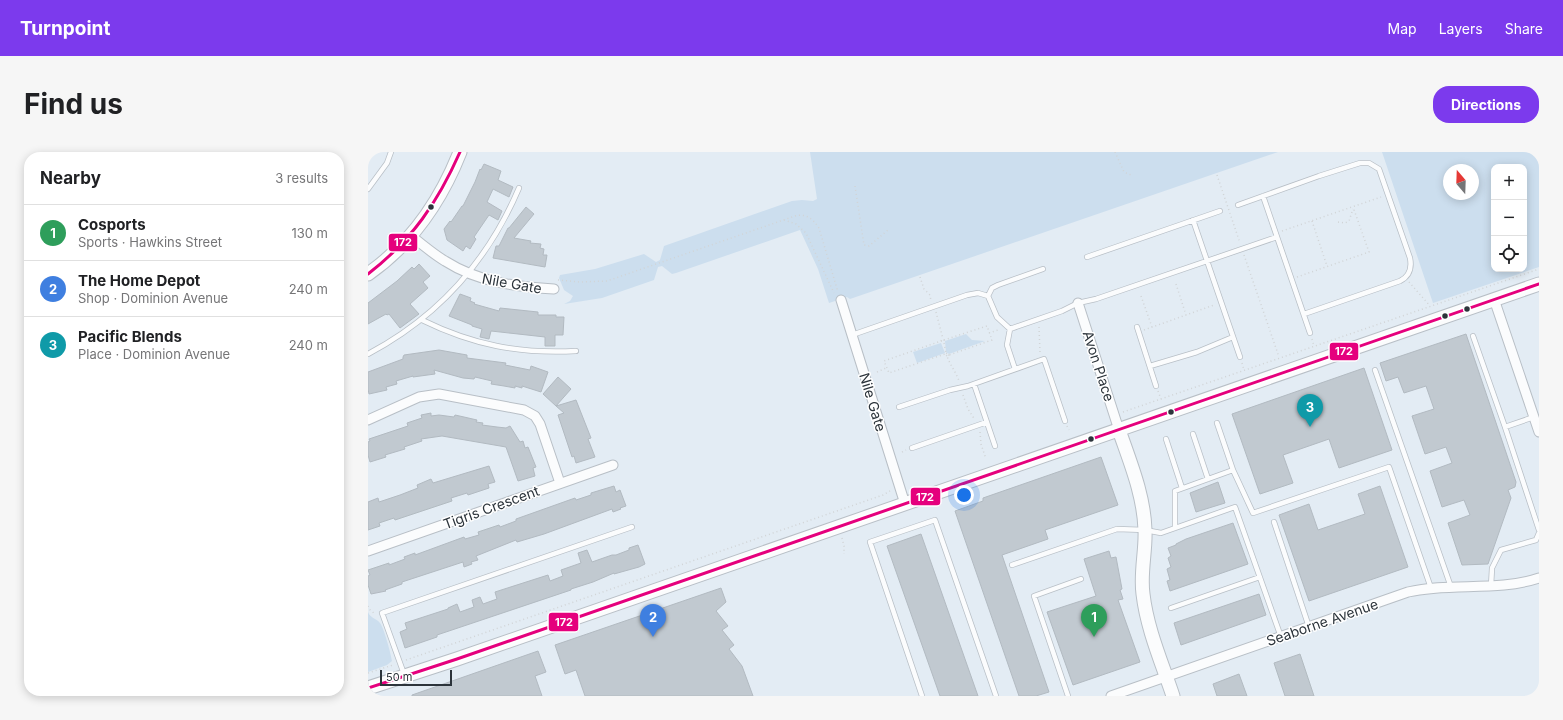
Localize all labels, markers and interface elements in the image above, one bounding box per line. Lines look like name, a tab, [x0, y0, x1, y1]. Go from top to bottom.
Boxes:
text: Turnpoint	[20, 17, 110, 40]
text: Map	[1388, 20, 1417, 37]
text: Layers	[1439, 20, 1483, 37]
text: Share	[1505, 20, 1543, 37]
button: Directions	[1433, 86, 1539, 123]
text: Find us	[24, 87, 123, 121]
north arrow	[1443, 164, 1479, 200]
map controls	[1491, 164, 1527, 272]
button: +	[1491, 164, 1527, 200]
text: Nearby	[40, 168, 101, 188]
text: 3 results	[275, 170, 328, 186]
button: −	[1491, 200, 1527, 236]
unlabelled marker	[426, 202, 436, 212]
text: Cosports	[78, 215, 146, 234]
text: 1	[50, 225, 56, 241]
text: 130 m	[291, 225, 328, 241]
line badge: 172	[388, 233, 418, 252]
text: Sports · Hawkins Street	[78, 234, 222, 250]
text: 172	[394, 235, 412, 249]
button: locate	[1491, 236, 1527, 272]
street label: Nile Gate	[481, 269, 543, 297]
text: The Home Depot	[78, 271, 200, 290]
text: 2	[49, 281, 57, 297]
text: 240 m	[289, 281, 328, 297]
text: Shop · Dominion Avenue	[78, 290, 228, 306]
unlabelled marker	[1462, 304, 1472, 314]
unlabelled marker	[1440, 311, 1450, 321]
text: Pacific Blends	[78, 327, 182, 346]
street label: Avon Place	[1080, 329, 1118, 403]
text: 3	[49, 337, 57, 353]
text: 240 m	[289, 337, 328, 353]
line badge: 172	[1329, 342, 1359, 361]
text: 172	[1335, 344, 1353, 358]
text: Place · Dominion Avenue	[78, 346, 230, 362]
street label: Nile Gate	[856, 371, 890, 433]
pin: 3	[1297, 394, 1323, 427]
unlabelled marker	[1166, 407, 1176, 417]
unlabelled marker	[1086, 434, 1096, 444]
street label: Tigris Crescent	[441, 482, 542, 532]
your location	[954, 485, 974, 505]
line badge: 172	[910, 487, 941, 506]
text: 172	[916, 490, 934, 504]
street label: Seaborne Avenue	[1264, 595, 1380, 649]
pin: 2	[640, 604, 666, 637]
pin: 1	[1081, 604, 1107, 637]
line badge: 172	[548, 612, 579, 632]
text: 172	[555, 615, 573, 629]
scale bar	[380, 668, 452, 687]
text: 50 m	[386, 670, 412, 684]

